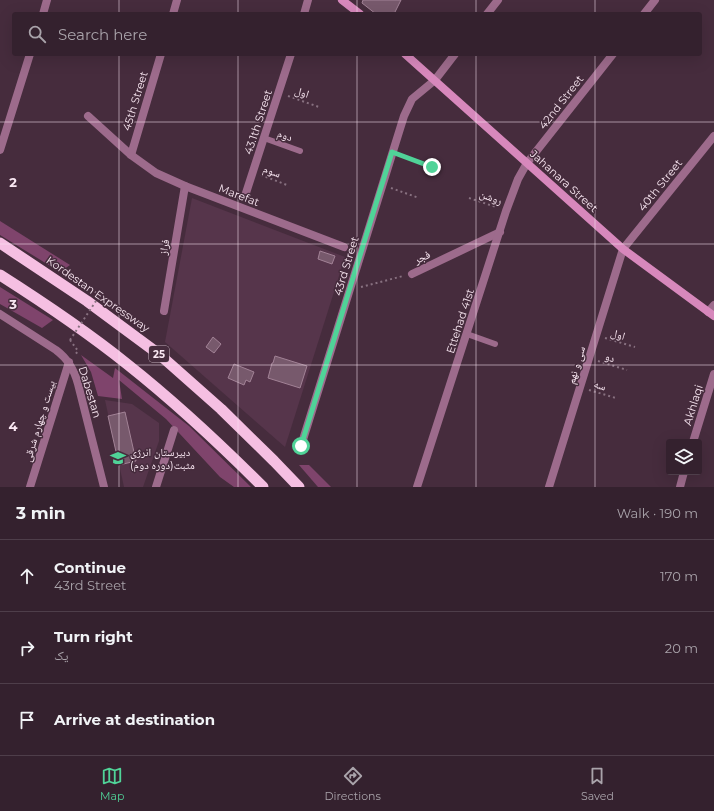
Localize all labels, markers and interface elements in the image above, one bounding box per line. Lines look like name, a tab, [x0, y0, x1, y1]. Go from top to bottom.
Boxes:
search box	[12, 12, 702, 56]
icon: search	[26, 23, 48, 45]
text: Search here	[58, 25, 147, 44]
street label: 45th Street	[119, 69, 151, 132]
street label: 42nd Street	[536, 72, 587, 132]
street label: اول	[293, 83, 311, 101]
street label: 43.1th Street	[241, 87, 275, 156]
street label: دوم	[276, 126, 295, 144]
street label: Jahanara Street	[526, 146, 601, 215]
street label: 40th Street	[635, 156, 686, 214]
route end	[423, 158, 441, 176]
street label: سوم	[261, 161, 283, 181]
text: 2	[9, 174, 17, 190]
street label: Marefat	[217, 181, 262, 209]
street label: روشن	[478, 186, 504, 208]
street label: 43rd Street	[330, 234, 362, 297]
street label: فراز	[156, 238, 172, 257]
street label: فجر	[411, 247, 433, 267]
street label: Kordestan Expressway	[44, 253, 152, 335]
street label: Ettehad 41st	[443, 286, 477, 355]
text: 3	[8, 296, 17, 312]
street label: اول	[609, 325, 627, 343]
street label: سی و نهم	[564, 344, 589, 386]
road number: 25	[149, 346, 169, 362]
street label: دو	[603, 349, 617, 365]
street label: Dabestan	[76, 365, 104, 419]
street label: سه	[592, 377, 608, 393]
street label: بیست و چهارم شرقی	[20, 379, 58, 463]
street label: Akhlaqi	[680, 383, 706, 427]
text: 4	[9, 418, 18, 434]
route start	[292, 437, 310, 455]
map controls	[666, 439, 702, 475]
button: layers	[666, 439, 702, 475]
place label: دبیرستان انرژی مثبت(دوره دوم)	[130, 445, 195, 472]
school or university icon: دبیرستان انرژی مثبت(دوره دوم)	[109, 449, 127, 467]
text: 3 min	[16, 503, 66, 523]
text: Walk · 190 m	[617, 505, 698, 521]
text: Continue	[54, 558, 126, 577]
icon: ahead	[16, 565, 38, 587]
text: 170 m	[660, 568, 698, 584]
text: 43rd Street	[54, 577, 126, 593]
text: Turn right	[54, 627, 133, 646]
icon: right	[16, 637, 38, 659]
text: 20 m	[665, 640, 698, 656]
text: یک	[54, 647, 69, 663]
icon: arrive	[16, 709, 38, 731]
text: Arrive at destination	[54, 710, 215, 729]
tab: Map	[100, 765, 124, 803]
tab: Directions	[325, 765, 381, 803]
tab: Saved	[581, 765, 614, 803]

